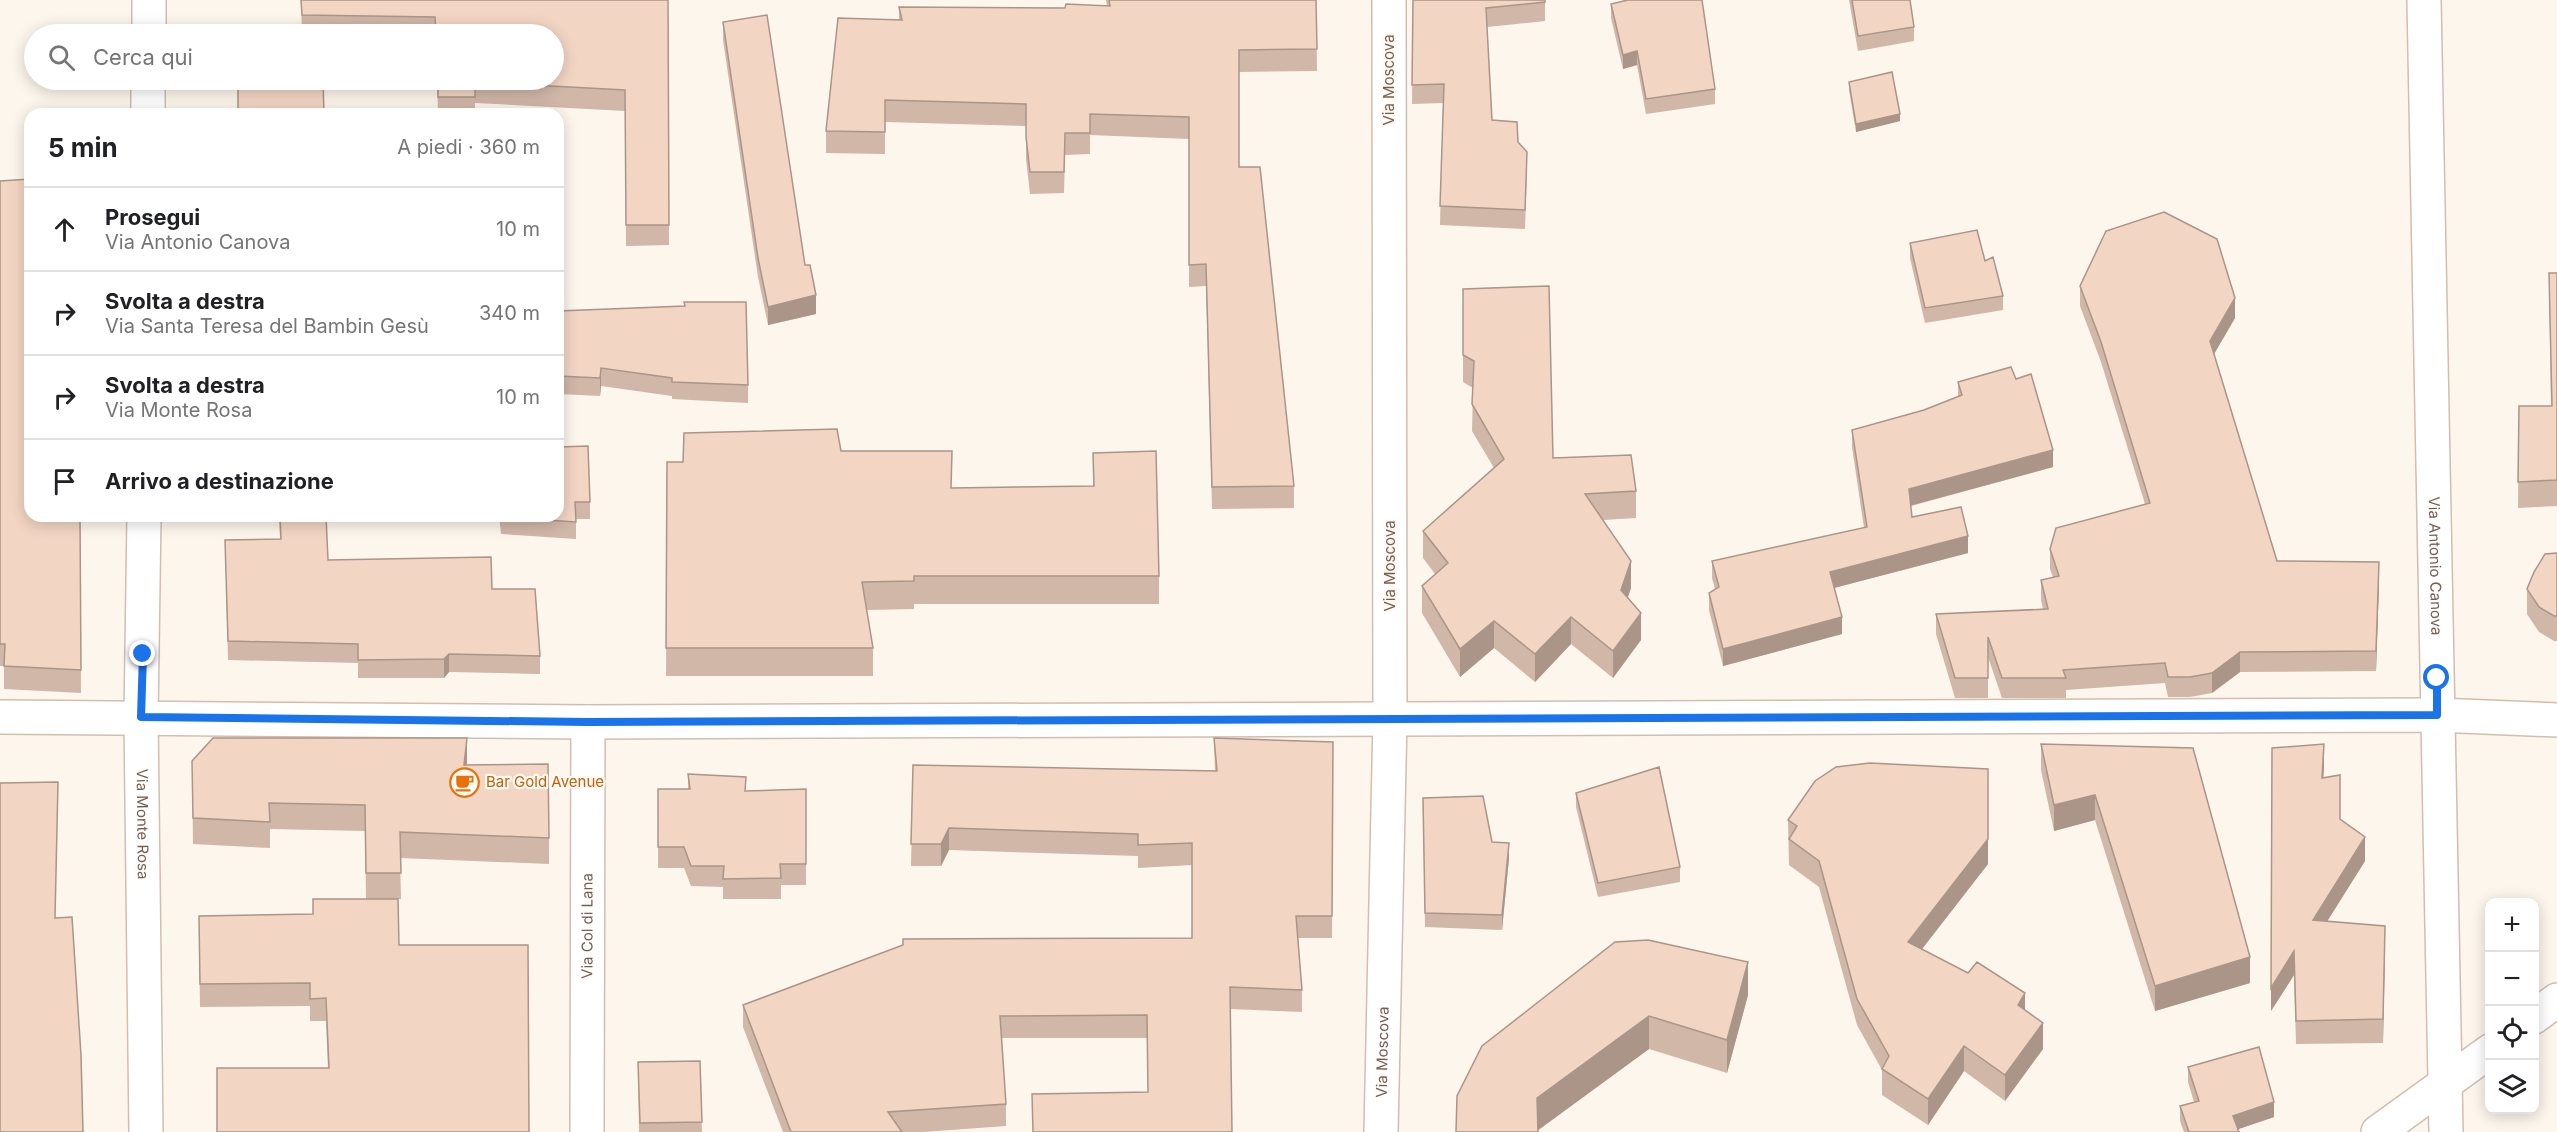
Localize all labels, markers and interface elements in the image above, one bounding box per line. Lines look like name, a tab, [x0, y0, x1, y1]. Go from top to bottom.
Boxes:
search box	[24, 24, 564, 90]
street label: Via Moscova	[1379, 34, 1398, 126]
icon: search	[45, 41, 78, 74]
text: Cerca qui	[93, 44, 193, 70]
text: 5 min	[48, 132, 118, 163]
text: A piedi · 360 m	[397, 135, 540, 159]
text: Prosegui	[105, 204, 200, 230]
icon: ahead	[48, 213, 81, 246]
text: 10 m	[496, 217, 540, 241]
text: Via Antonio Canova	[105, 230, 290, 254]
text: Svolta a destra	[105, 288, 265, 314]
icon: right	[48, 297, 81, 330]
text: 340 m	[479, 301, 540, 325]
text: Via Santa Teresa del Bambin Gesù	[105, 314, 429, 338]
text: Svolta a destra	[105, 372, 265, 398]
icon: right	[48, 381, 81, 414]
text: 10 m	[496, 385, 540, 409]
text: Via Monte Rosa	[105, 398, 252, 422]
icon: arrive	[48, 465, 81, 498]
text: Arrivo a destinazione	[105, 468, 334, 494]
street label: Via Antonio Canova	[2425, 496, 2446, 636]
street label: Via Moscova	[1380, 520, 1399, 612]
route end	[129, 640, 155, 666]
route start	[2423, 664, 2449, 690]
cafe icon: Bar Gold Avenue	[449, 766, 481, 798]
street label: Via Monte Rosa	[133, 769, 153, 879]
place label: Bar Gold Avenue	[486, 772, 604, 791]
street label: Via Col di Lana	[577, 873, 597, 979]
map controls	[2485, 898, 2539, 1114]
button: +	[2485, 898, 2539, 952]
button: −	[2485, 952, 2539, 1006]
street label: Via Moscova	[1372, 1006, 1393, 1098]
button: locate	[2485, 1006, 2539, 1060]
button: layers	[2485, 1060, 2539, 1114]

